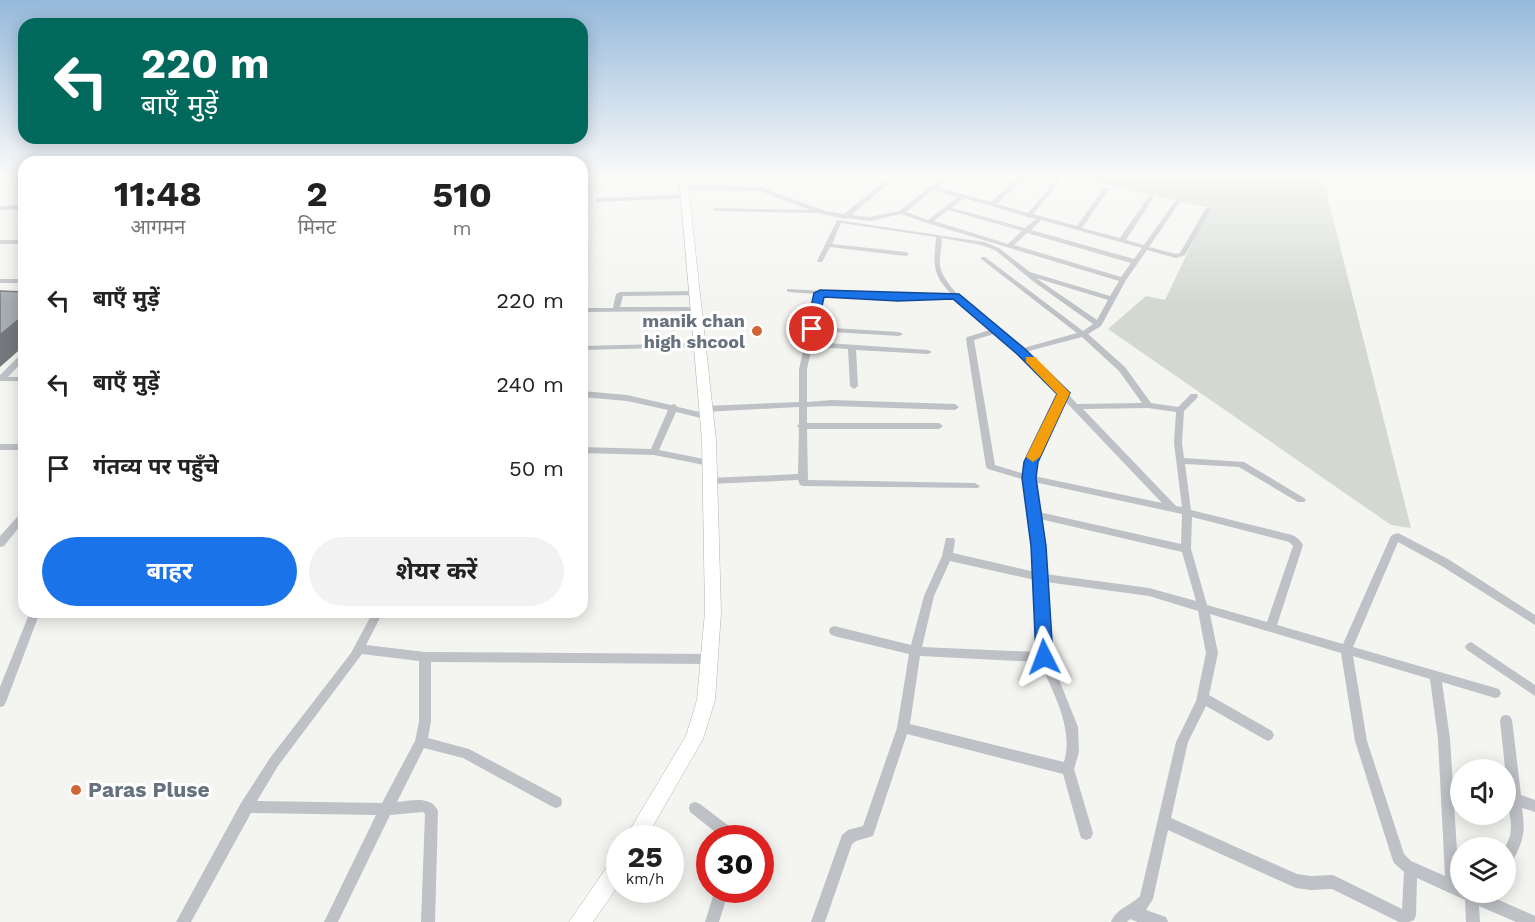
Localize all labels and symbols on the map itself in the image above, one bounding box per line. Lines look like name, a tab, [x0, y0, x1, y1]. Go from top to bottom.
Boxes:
pin	[786, 303, 837, 354]
place label: manik chan high shcool	[642, 310, 745, 352]
marker: manik chan high shcool	[750, 324, 764, 338]
position arrow	[1012, 625, 1076, 689]
place label: Paras Pluse	[88, 777, 210, 802]
marker: Paras Pluse	[69, 783, 83, 797]
speed limit sign: 30	[696, 825, 774, 903]

